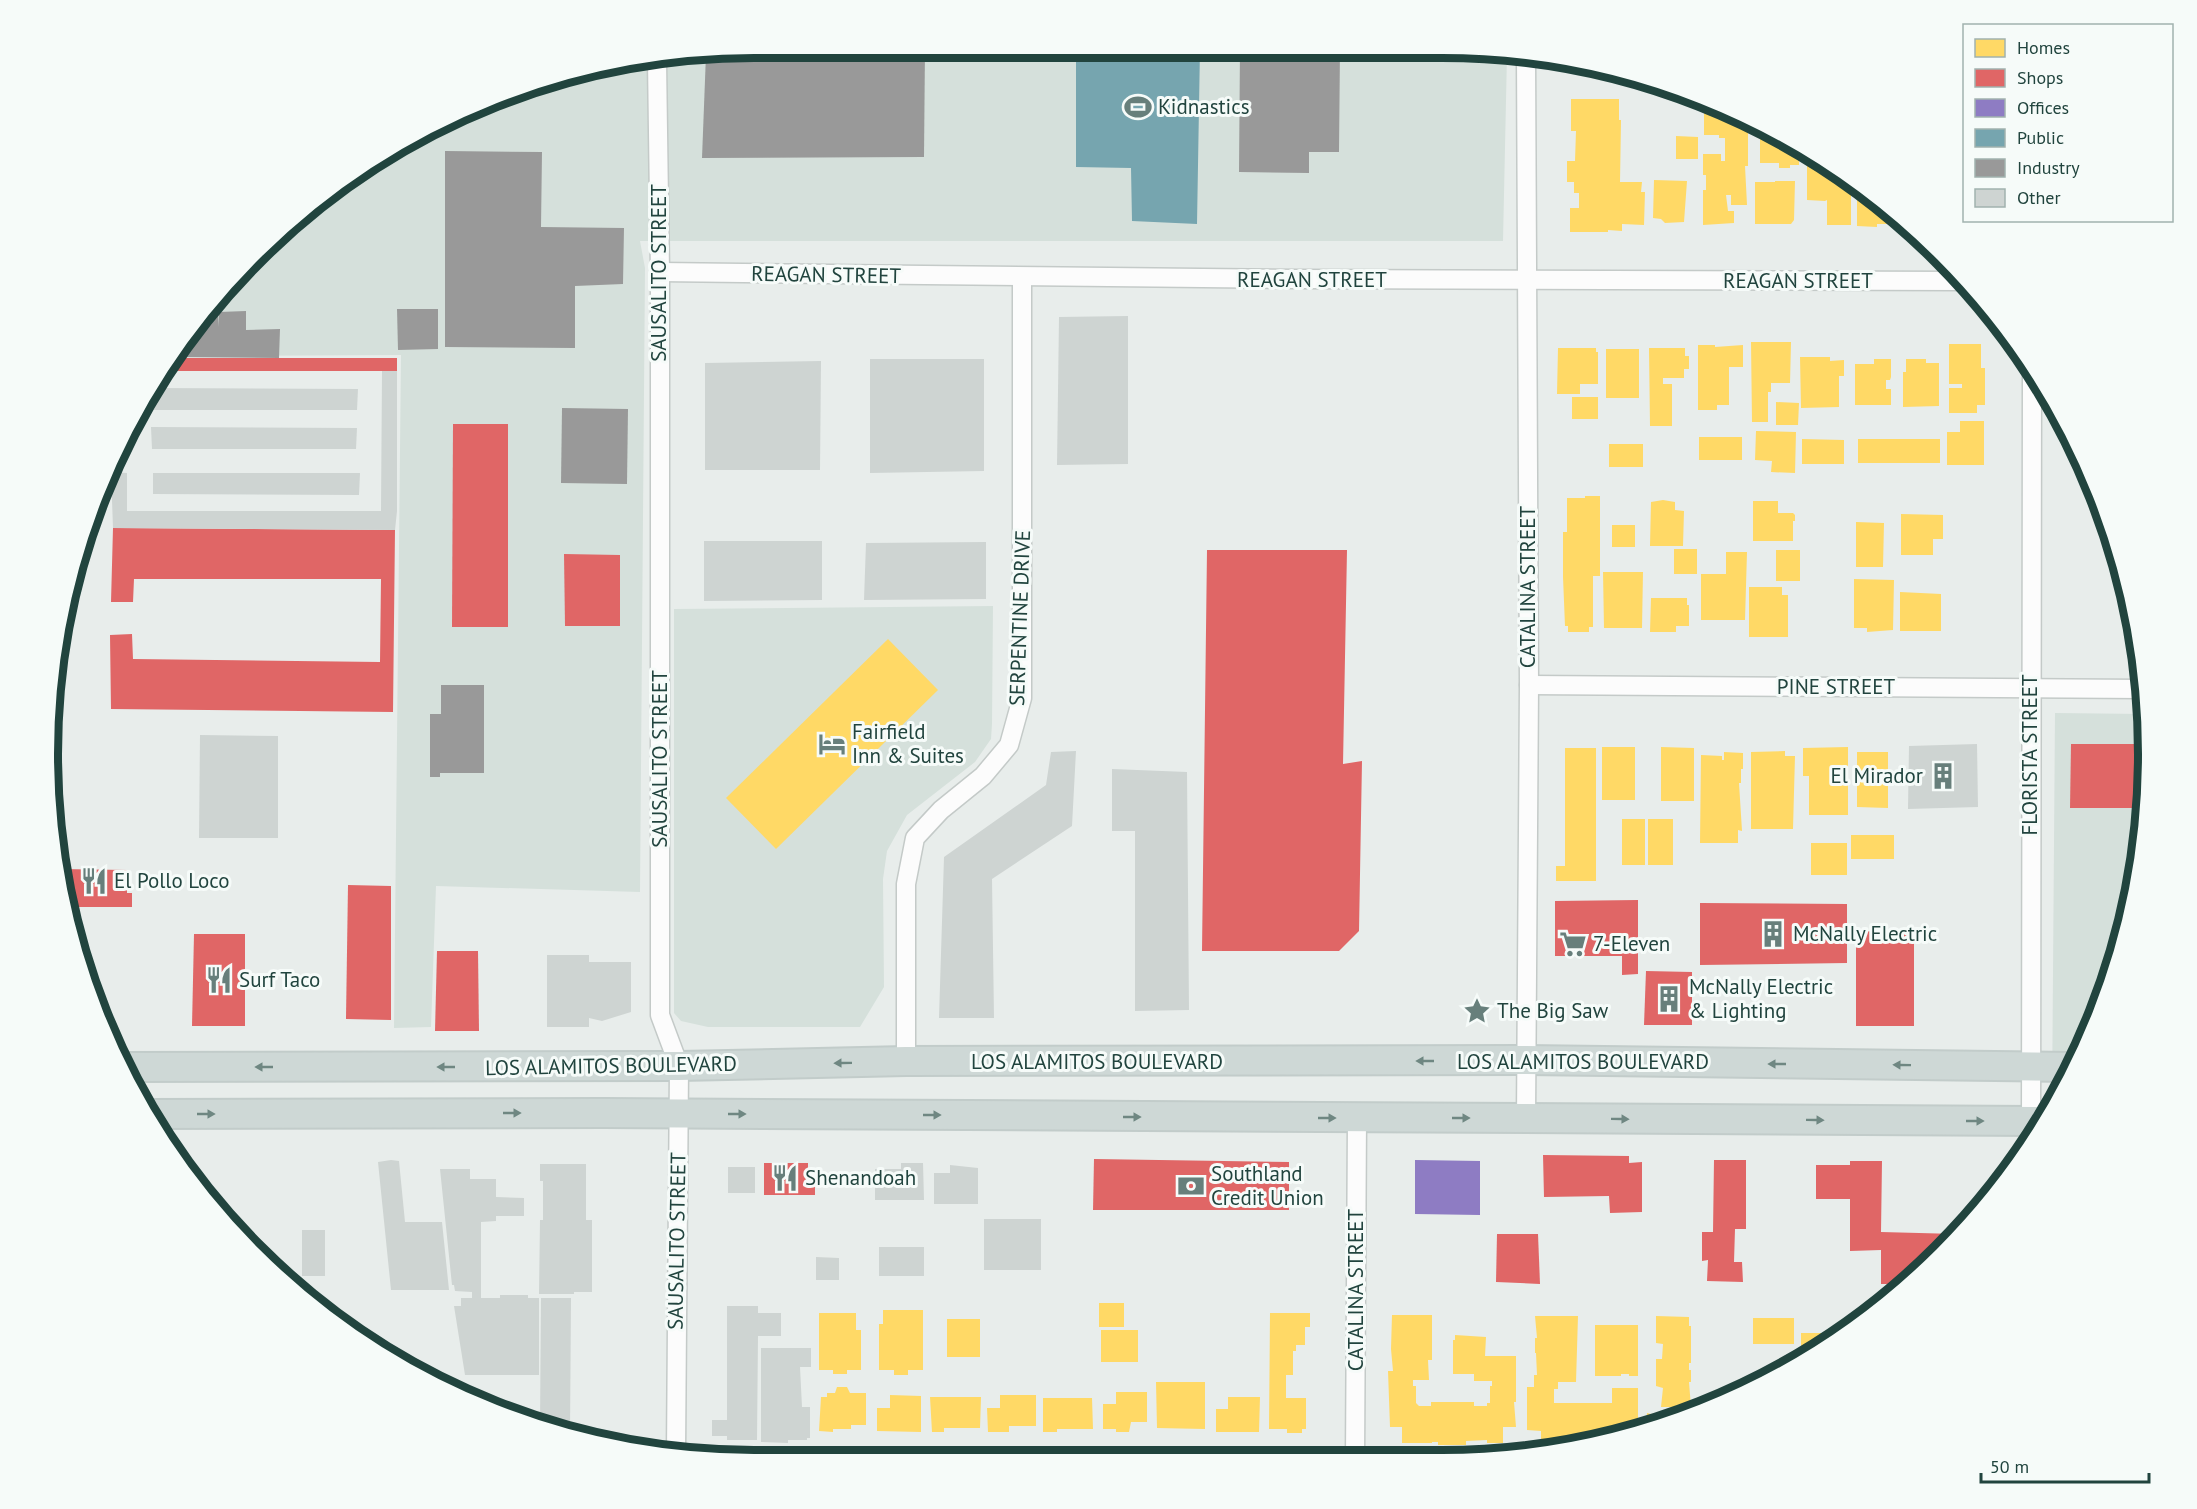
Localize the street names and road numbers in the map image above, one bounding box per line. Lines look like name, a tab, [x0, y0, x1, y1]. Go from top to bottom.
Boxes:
street label: SAUSALITO STREET	[645, 184, 672, 362]
street label: REAGAN STREET	[751, 260, 902, 289]
street label: REAGAN STREET	[1237, 266, 1387, 293]
street label: REAGAN STREET	[1723, 267, 1873, 294]
street label: CATALINA STREET	[1514, 505, 1541, 668]
street label: SERPENTINE DRIVE	[1003, 529, 1036, 707]
street label: SAUSALITO STREET	[646, 670, 673, 848]
street label: PINE STREET	[1777, 673, 1895, 700]
street label: FLORISTA STREET	[2016, 674, 2043, 836]
street label: LOS ALAMITOS BOULEVARD	[971, 1048, 1223, 1075]
street label: LOS ALAMITOS BOULEVARD	[1457, 1048, 1709, 1075]
street label: LOS ALAMITOS BOULEVARD	[485, 1050, 737, 1081]
street label: SAUSALITO STREET	[661, 1152, 692, 1330]
street label: CATALINA STREET	[1342, 1208, 1369, 1371]

